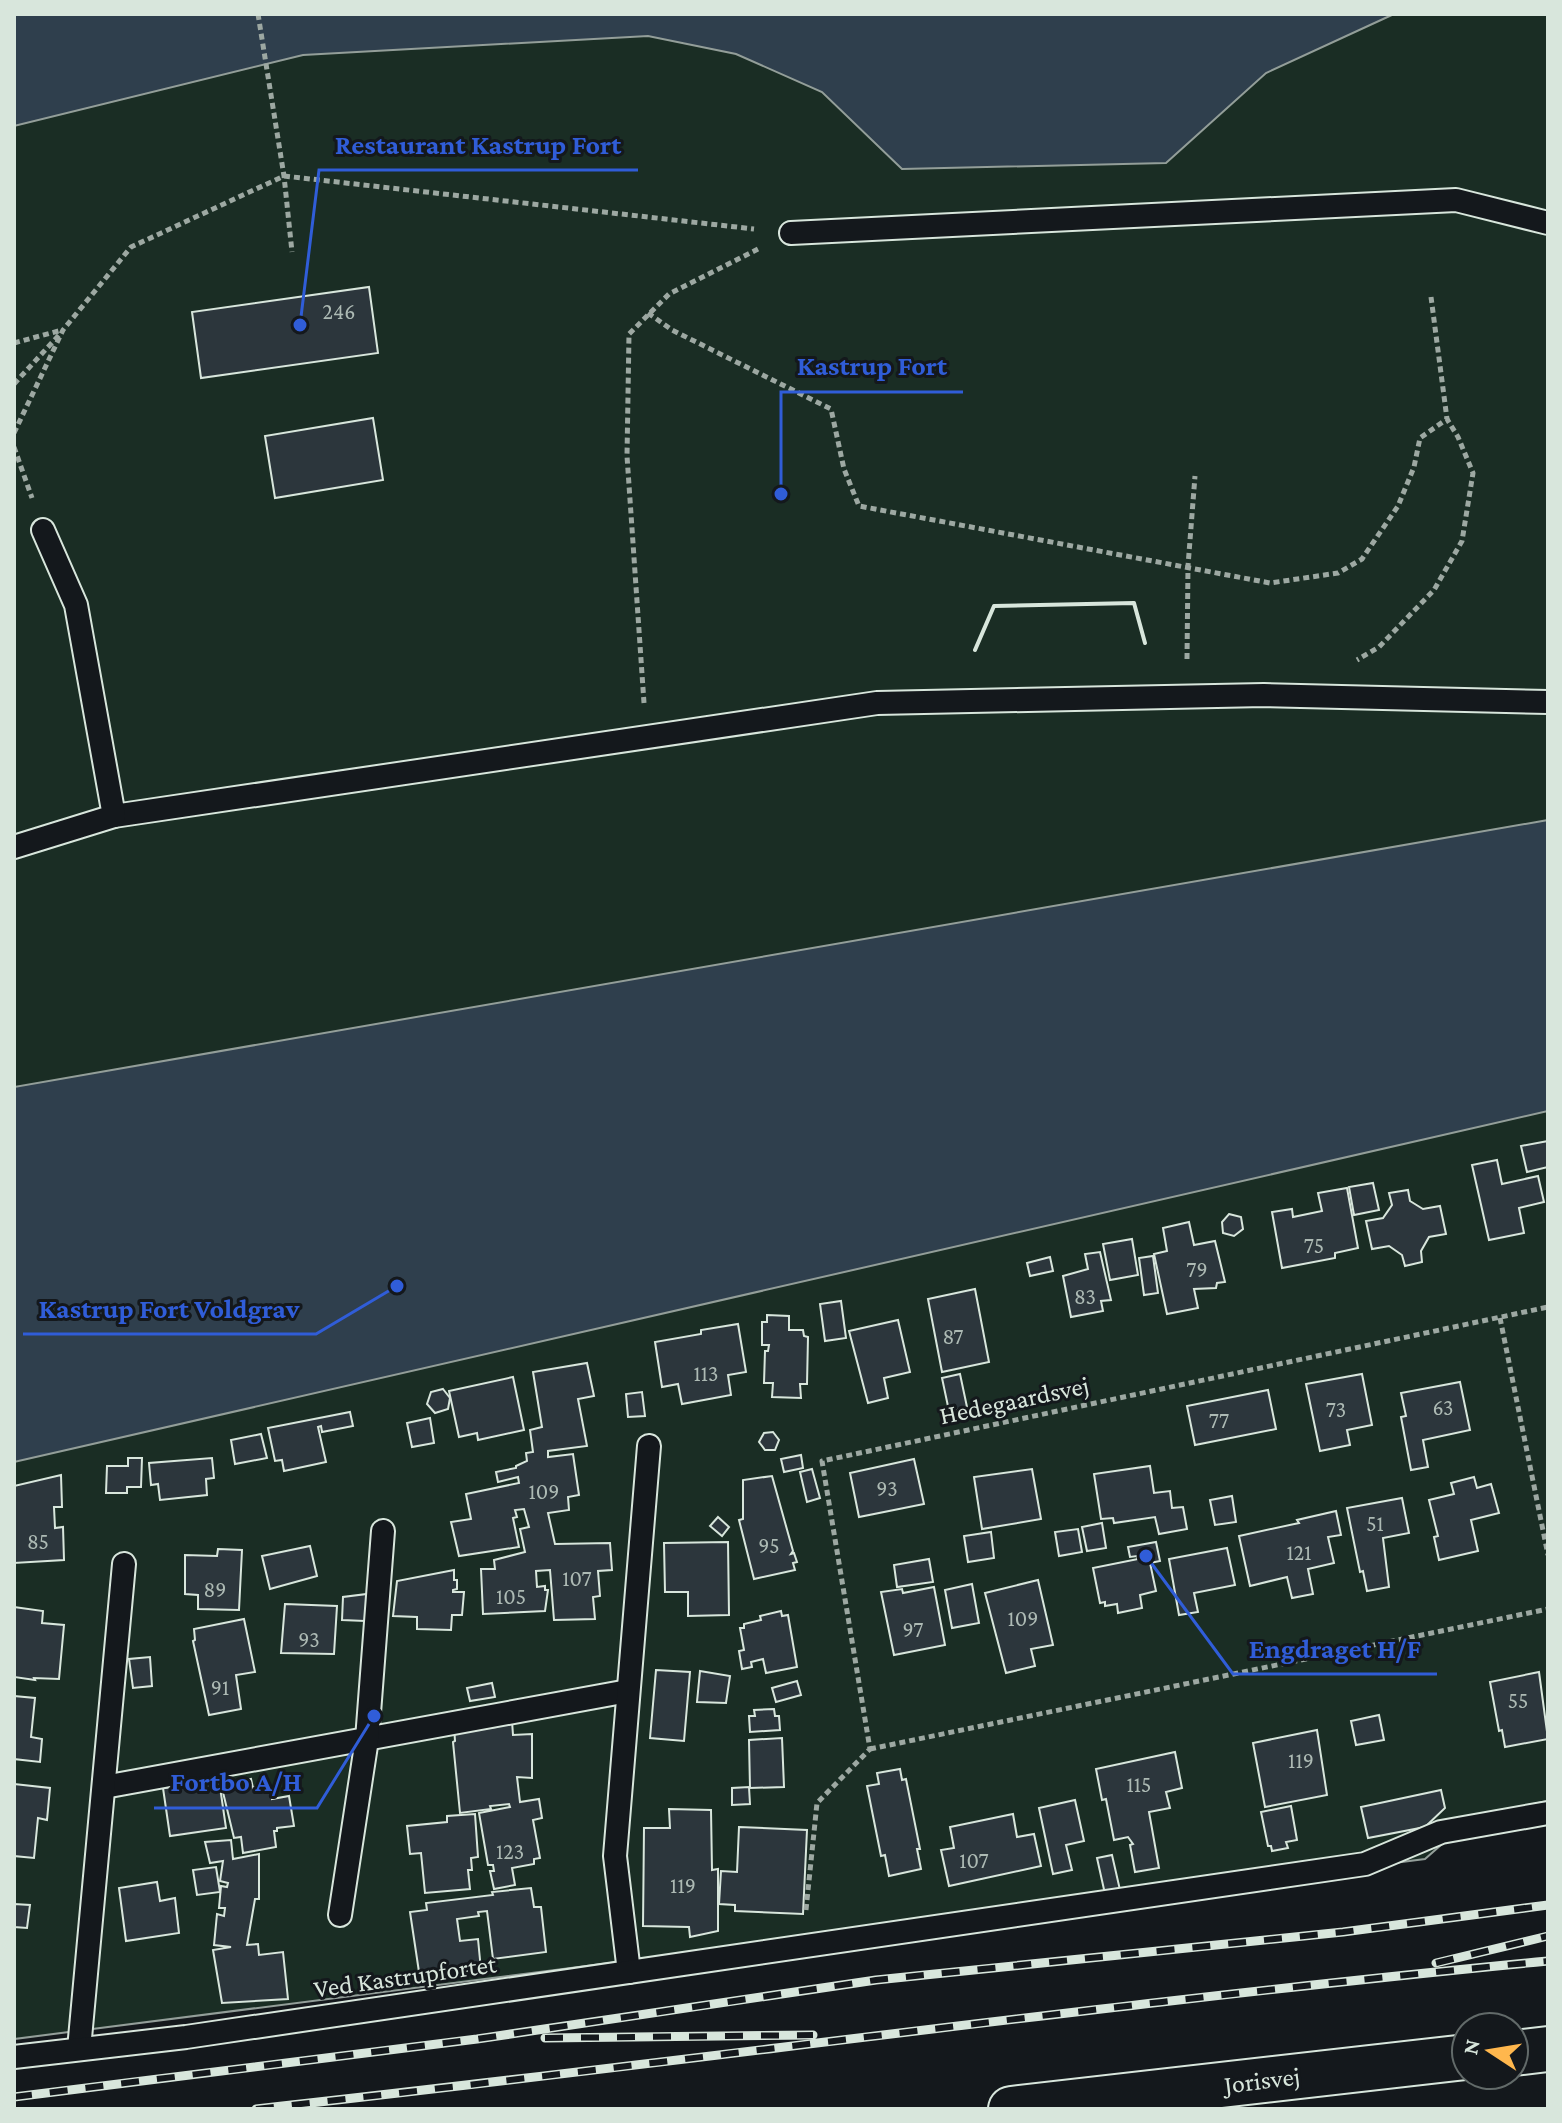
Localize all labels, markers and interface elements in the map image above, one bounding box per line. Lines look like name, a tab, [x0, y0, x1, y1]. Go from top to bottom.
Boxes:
callout: Restaurant Kastrup Fort	[319, 118, 638, 170]
text: Restaurant Kastrup Fort	[335, 129, 622, 160]
house number: 246	[323, 299, 355, 324]
callout: Kastrup Fort	[781, 340, 963, 392]
text: Kastrup Fort	[797, 350, 948, 381]
house number: 75	[1304, 1233, 1324, 1258]
house number: 79	[1186, 1257, 1208, 1282]
callout: Kastrup Fort Voldgrav	[23, 1282, 316, 1334]
house number: 83	[1074, 1284, 1096, 1309]
text: Kastrup Fort Voldgrav	[38, 1293, 300, 1324]
house number: 87	[942, 1324, 964, 1349]
house number: 113	[693, 1361, 719, 1386]
street label: Hedegaardsvej	[937, 1370, 1092, 1430]
house number: 63	[1433, 1395, 1453, 1420]
house number: 73	[1326, 1397, 1346, 1422]
house number: 77	[1209, 1408, 1229, 1433]
house number: 93	[876, 1476, 898, 1501]
house number: 109	[529, 1479, 559, 1504]
house number: 51	[1366, 1511, 1384, 1536]
house number: 85	[27, 1529, 49, 1554]
house number: 95	[758, 1533, 780, 1558]
house number: 121	[1286, 1540, 1312, 1565]
house number: 107	[562, 1566, 592, 1591]
house number: 89	[204, 1577, 226, 1602]
house number: 105	[496, 1584, 526, 1609]
house number: 109	[1008, 1606, 1038, 1631]
house number: 97	[903, 1617, 923, 1642]
callout: Engdraget H/F	[1233, 1622, 1437, 1674]
house number: 93	[298, 1627, 320, 1652]
text: Engdraget H/F	[1249, 1633, 1421, 1664]
house number: 91	[211, 1675, 229, 1700]
house number: 55	[1508, 1688, 1528, 1713]
house number: 119	[1288, 1748, 1314, 1773]
callout: Fortbo A/H	[154, 1756, 317, 1808]
text: Fortbo A/H	[170, 1766, 302, 1797]
house number: 115	[1127, 1772, 1152, 1797]
house number: 123	[496, 1839, 524, 1864]
house number: 107	[959, 1848, 989, 1873]
house number: 119	[670, 1873, 696, 1898]
street label: Ved Kastrupfortet	[312, 1949, 499, 2004]
north arrow	[1450, 2011, 1530, 2091]
text: N	[1457, 2037, 1485, 2057]
street label: Jorisvej	[1220, 2061, 1302, 2100]

